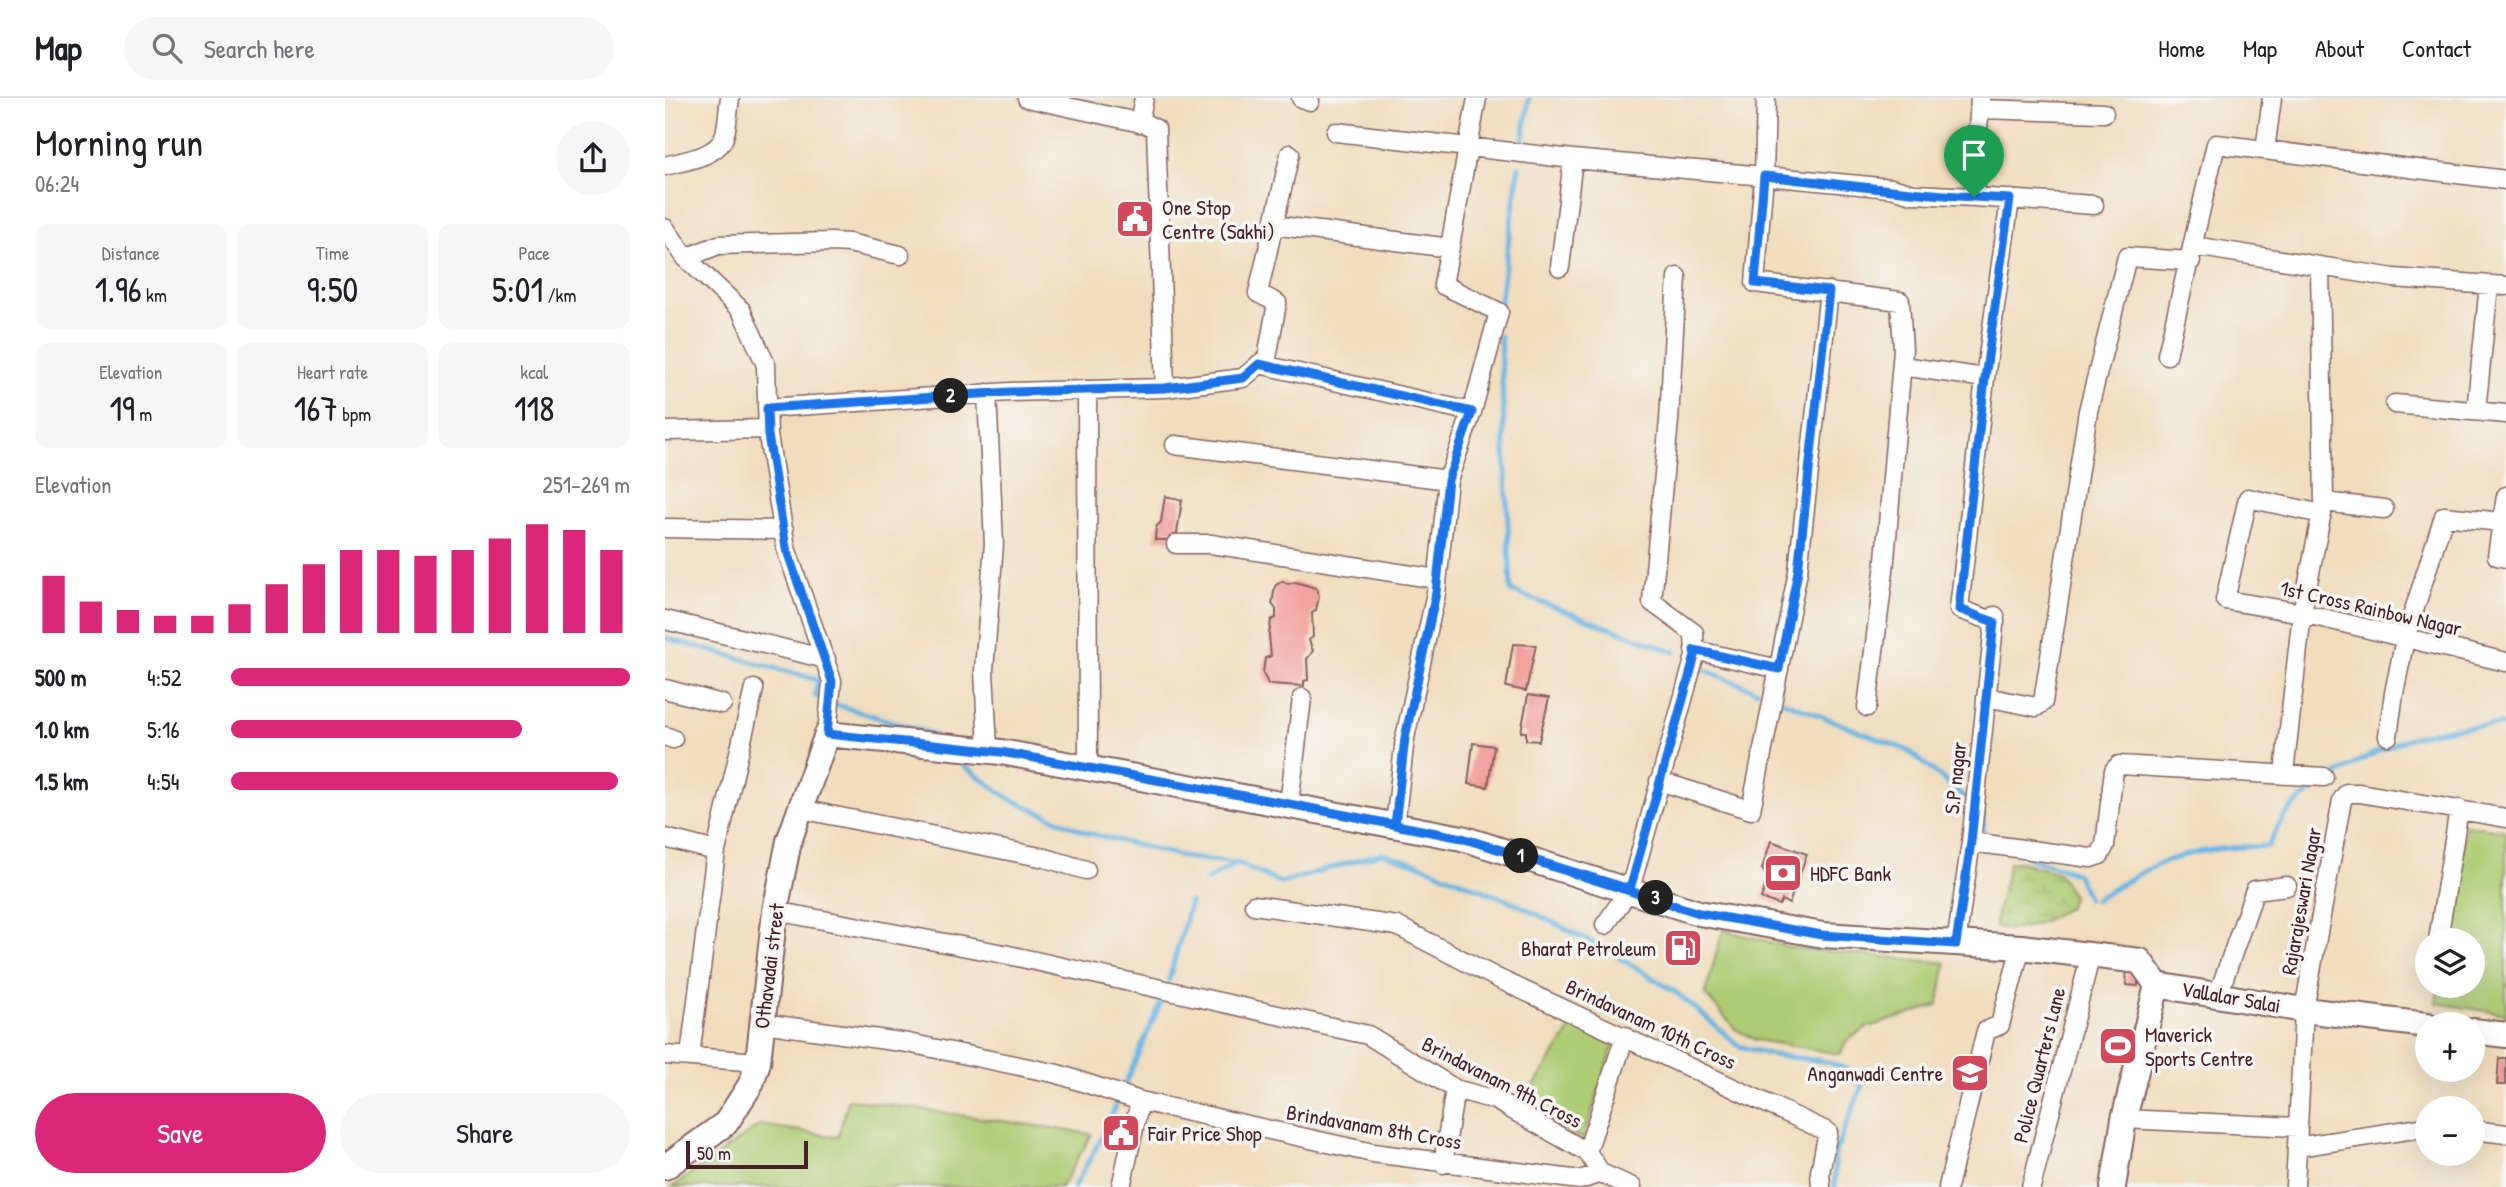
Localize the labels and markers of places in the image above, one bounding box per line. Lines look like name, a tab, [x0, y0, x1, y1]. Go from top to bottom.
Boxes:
pin	[1944, 125, 2004, 197]
place label: One Stop Centre (Sakhi)	[1162, 193, 1275, 246]
public building icon: One Stop Centre (Sakhi)	[1114, 198, 1156, 240]
pin: 2	[933, 378, 969, 414]
pin: 1	[1503, 838, 1539, 874]
bank icon: HDFC Bank	[1762, 852, 1804, 894]
place label: HDFC Bank	[1810, 859, 1891, 888]
pin: 3	[1639, 880, 1674, 916]
fuel station icon: Bharat Petroleum	[1662, 927, 1704, 969]
place label: Bharat Petroleum	[1521, 934, 1656, 963]
place label: Maverick Sports Centre	[2145, 1020, 2253, 1073]
sports icon: Maverick Sports Centre	[2097, 1025, 2139, 1067]
school or university icon: Anganwadi Centre	[1949, 1052, 1991, 1094]
place label: Anganwadi Centre	[1807, 1059, 1943, 1088]
public building icon: Fair Price Shop	[1100, 1112, 1142, 1154]
place label: Fair Price Shop	[1147, 1119, 1262, 1148]

